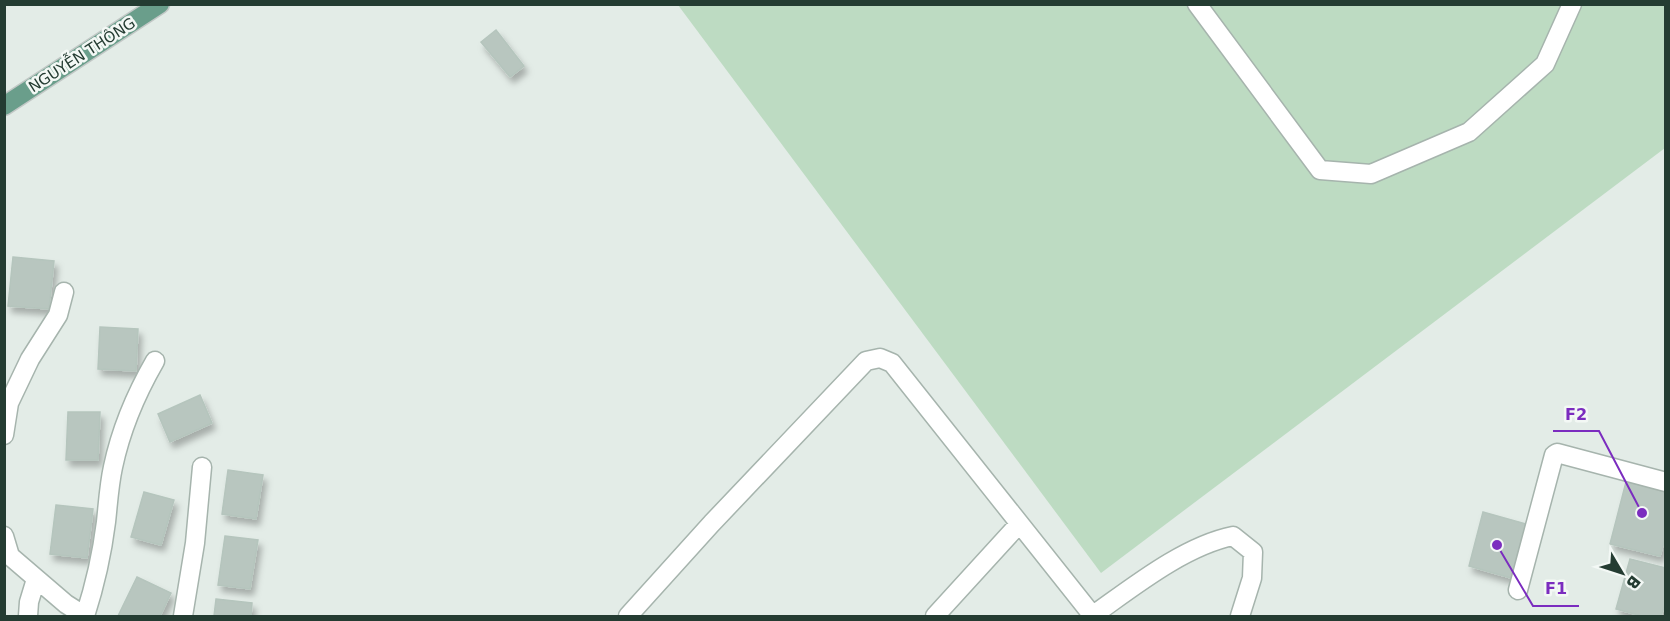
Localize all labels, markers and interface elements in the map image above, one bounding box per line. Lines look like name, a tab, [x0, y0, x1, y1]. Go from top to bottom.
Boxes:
street label: NGUYỄN THÔNG	[24, 11, 139, 96]
callout: F2	[1553, 397, 1599, 431]
text: F2	[1565, 405, 1587, 424]
north arrow	[1592, 543, 1652, 603]
text: B	[1622, 571, 1644, 593]
callout: F1	[1533, 572, 1579, 606]
text: F1	[1545, 579, 1567, 598]

